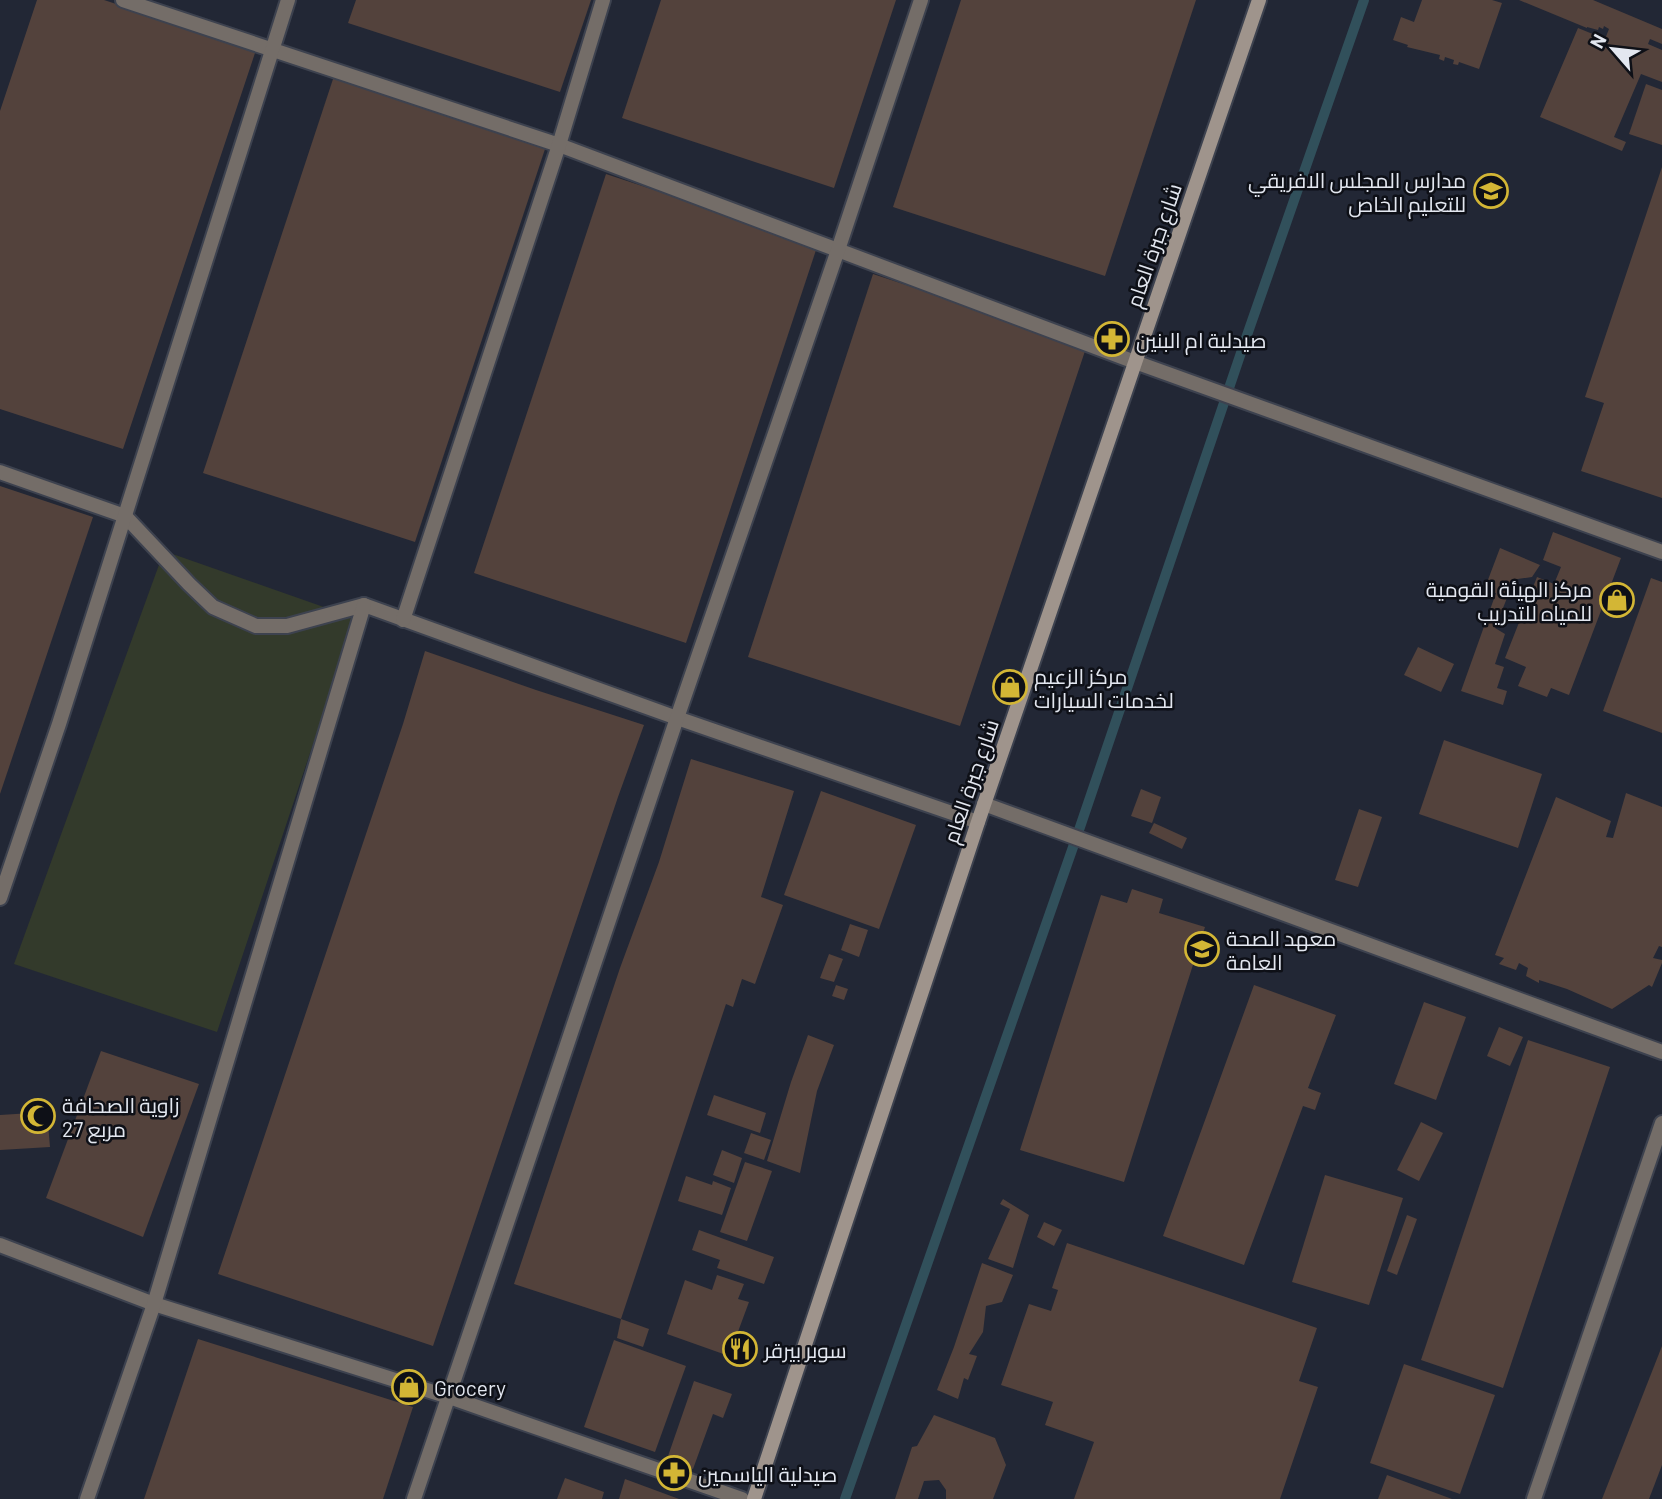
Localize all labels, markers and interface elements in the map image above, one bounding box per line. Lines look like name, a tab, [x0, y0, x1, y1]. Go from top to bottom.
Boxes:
north arrow	[1578, 14, 1648, 84]
text: N	[1584, 30, 1611, 52]
place label: مدارس المجلس الافريقي للتعليم الخاص	[1248, 167, 1466, 219]
school or university icon: مدارس المجلس الافريقي للتعليم الخاص	[1472, 172, 1510, 210]
street label: شارع جبرة العام	[1120, 180, 1189, 311]
pharmacy icon: صيدلية ام البنين	[1093, 320, 1131, 358]
place label: صيدلية ام البنين	[1136, 327, 1267, 355]
place label: مركز الهيئة القومية للمياه للتدريب	[1426, 576, 1592, 626]
shop icon: مركز الهيئة القومية للمياه للتدريب	[1598, 581, 1636, 619]
place label: مركز الزعيم لخدمات السيارات	[1034, 663, 1174, 713]
shop icon: مركز الزعيم لخدمات السيارات	[991, 668, 1029, 706]
street label: شارع جبرة العام	[937, 716, 1006, 847]
place label: معهد الصحة العامة	[1226, 925, 1336, 974]
school or university icon: معهد الصحة العامة	[1183, 930, 1221, 968]
place label: زاوية الصحافة مربع 27	[62, 1092, 180, 1144]
mosque icon: زاوية الصحافة مربع 27	[19, 1097, 57, 1135]
restaurant icon: سوبر بيرقر	[721, 1330, 759, 1368]
place label: سوبر بيرقر	[763, 1337, 847, 1363]
shop icon: Grocery	[390, 1368, 428, 1406]
place label: Grocery	[434, 1375, 506, 1400]
pharmacy icon: صيدلية الياسمين	[655, 1454, 693, 1492]
place label: صيدلية الياسمين	[698, 1461, 837, 1488]

